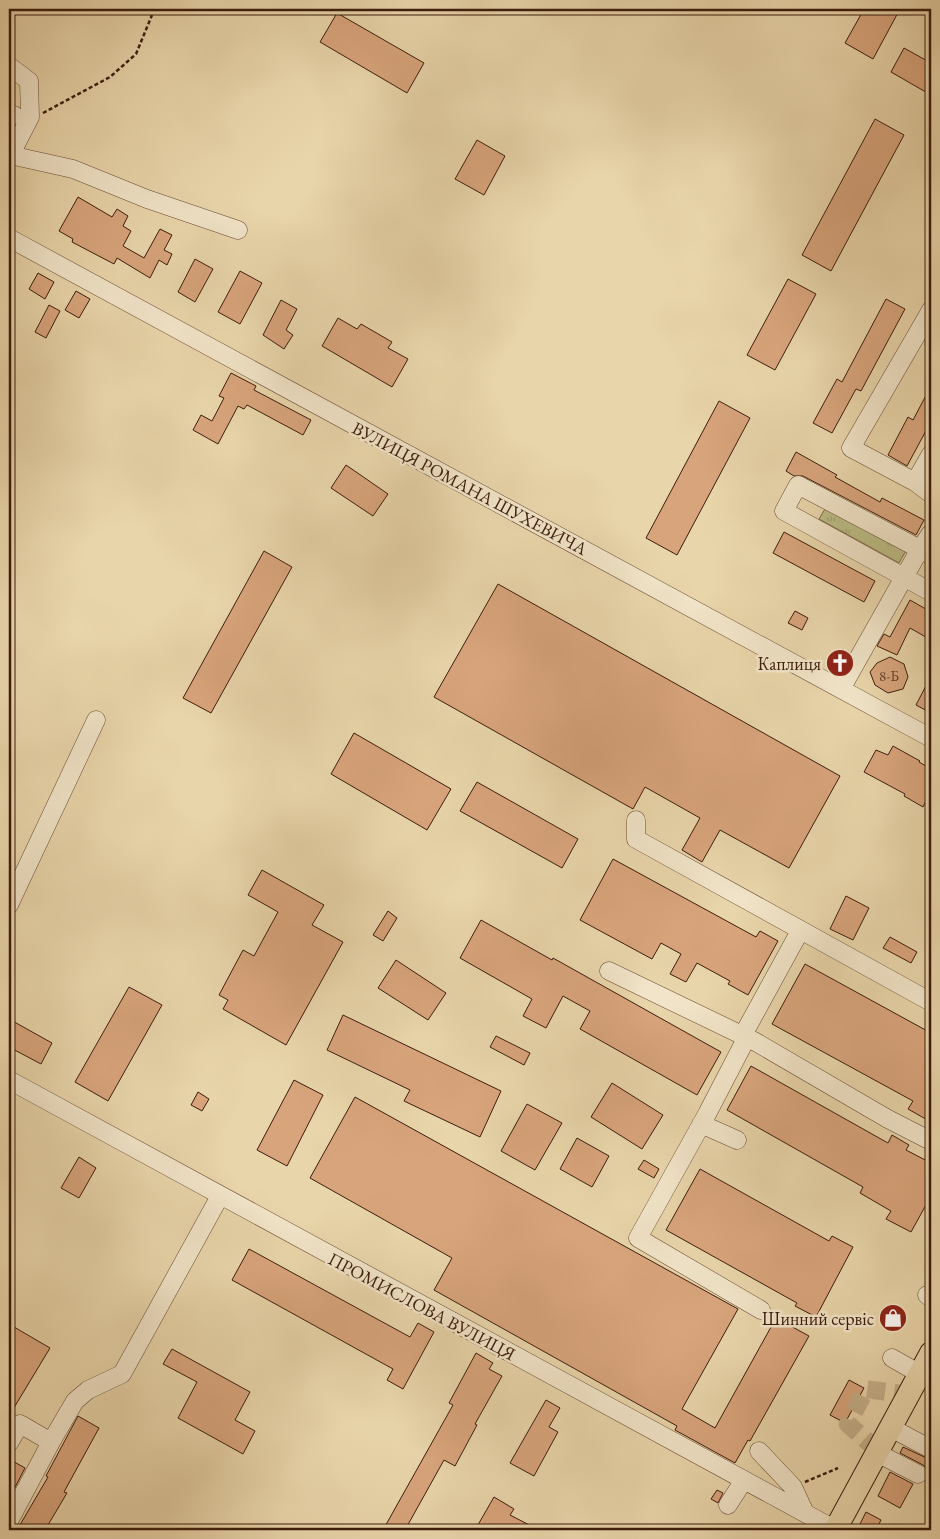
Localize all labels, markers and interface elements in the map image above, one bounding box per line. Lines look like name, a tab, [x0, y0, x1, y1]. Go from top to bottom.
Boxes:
street label: ВУЛИЦЯ РОМАНА ШУХЕВИЧА	[348, 416, 592, 560]
church icon: Каплиця	[825, 648, 855, 678]
place label: Каплиця	[757, 652, 821, 675]
house number: 8-Б	[879, 666, 899, 685]
street label: ПРОМИСЛОВА ВУЛИЦЯ	[324, 1247, 520, 1365]
shop icon: Шинний сервіс	[878, 1303, 908, 1333]
place label: Шинний сервіс	[762, 1307, 874, 1330]

